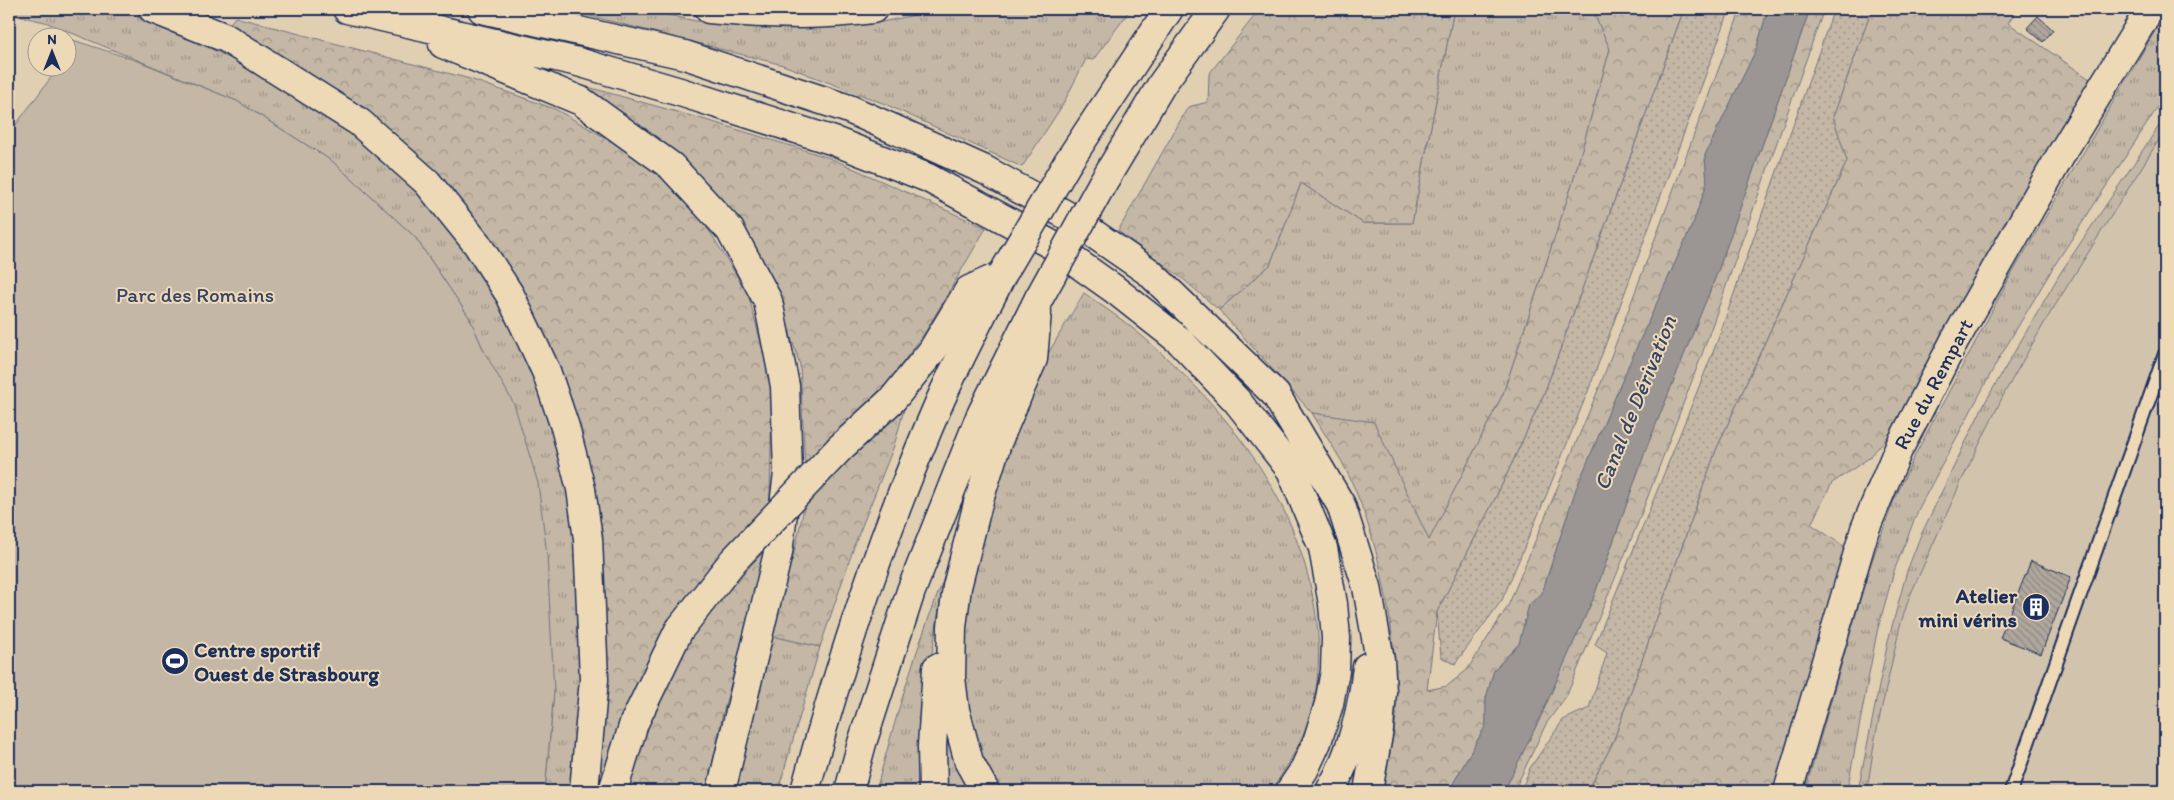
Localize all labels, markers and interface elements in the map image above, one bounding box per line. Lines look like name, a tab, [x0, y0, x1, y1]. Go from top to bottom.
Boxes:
north arrow	[28, 28, 78, 78]
text: N	[47, 31, 57, 48]
park label: Parc des Romains	[116, 282, 274, 307]
water label: Canal de Dérivation	[1588, 311, 1682, 494]
street label: Rue du Rempart	[1888, 314, 1978, 453]
place label: Atelier mini vérins	[1918, 583, 2018, 632]
building icon: Atelier mini vérins	[2021, 592, 2051, 622]
place label: Centre sportif Ouest de Strasbourg	[194, 637, 380, 687]
sports icon: Centre sportif Ouest de Strasbourg	[160, 646, 190, 676]

